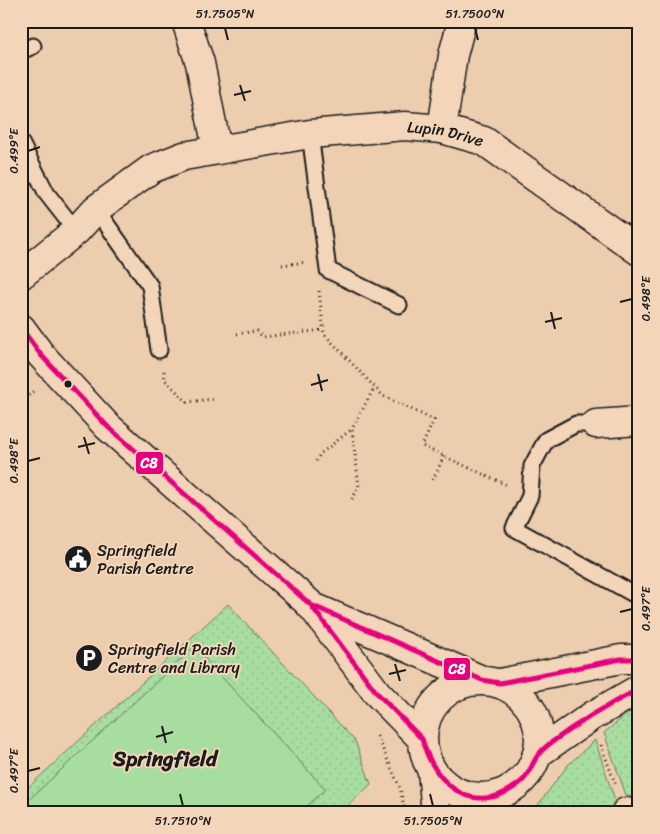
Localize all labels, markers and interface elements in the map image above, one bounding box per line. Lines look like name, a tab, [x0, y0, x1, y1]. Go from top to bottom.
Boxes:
text: 51.7505°N	[196, 3, 255, 25]
text: 51.7500°N	[446, 3, 505, 25]
street label: Lupin Drive	[406, 112, 487, 155]
text: 0.499°E	[3, 127, 25, 174]
text: 0.498°E	[635, 275, 657, 322]
unlabelled marker	[63, 379, 73, 389]
text: 0.498°E	[3, 437, 25, 484]
line badge: C8	[135, 451, 164, 475]
text: C8	[139, 451, 158, 476]
place label: Springfield Parish Centre	[97, 536, 194, 583]
public building icon: Springfield Parish Centre	[63, 544, 93, 574]
text: 0.497°E	[635, 585, 657, 631]
place label: Springfield Parish Centre and Library	[108, 635, 241, 682]
parking icon: Springfield Parish Centre and Library	[74, 643, 104, 673]
line badge: C8	[443, 657, 471, 681]
text: C8	[447, 657, 466, 682]
district label: Springfield	[112, 740, 219, 778]
text: 0.497°E	[3, 747, 25, 793]
text: 51.7510°N	[155, 810, 212, 832]
text: 51.7505°N	[404, 810, 463, 832]

